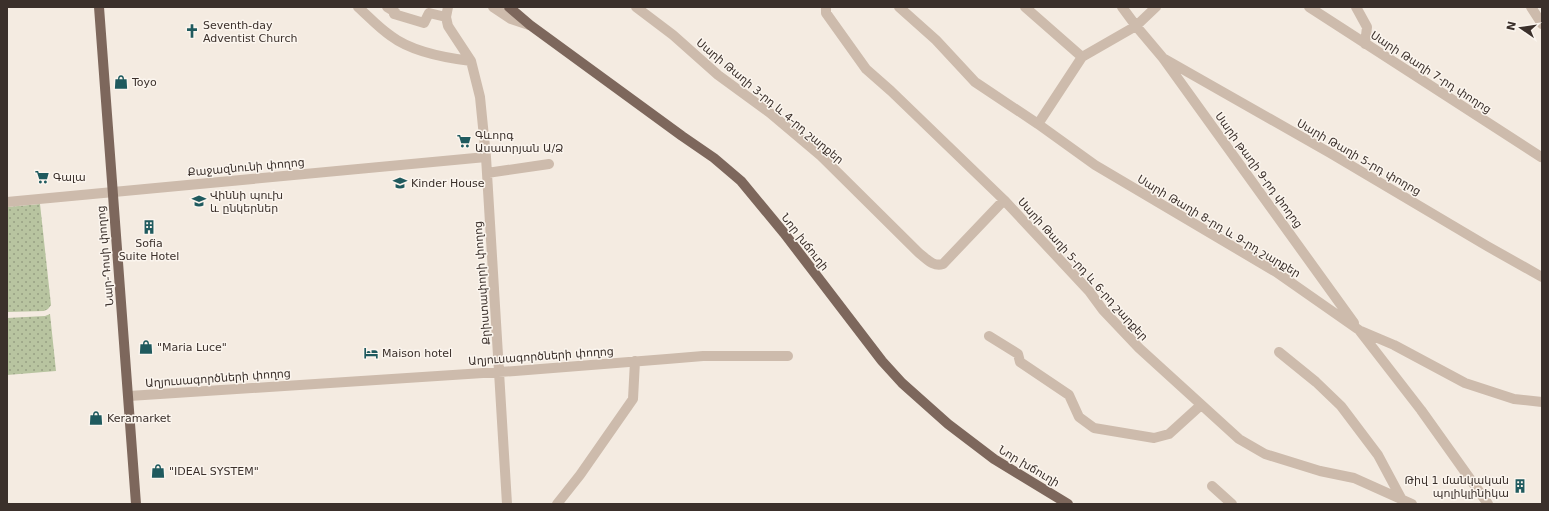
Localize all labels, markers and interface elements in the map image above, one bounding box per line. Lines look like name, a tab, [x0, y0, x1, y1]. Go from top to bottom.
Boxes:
north arrow	[1501, 8, 1541, 48]
place label: Seventh-day Adventist Church	[203, 19, 297, 45]
text: N	[1504, 20, 1519, 32]
church icon: Seventh-day Adventist Church	[184, 23, 200, 39]
street label: Սարի Թաղի 7-րդ փողոց	[1368, 29, 1493, 116]
street label: Սարի Թաղի 3-րդ և 4-րդ շարքեր	[694, 36, 846, 167]
shop icon: Toyo	[113, 74, 129, 90]
place label: Toyo	[131, 76, 157, 89]
street label: Սարի թաղի 9-րդ փողոց	[1212, 110, 1305, 231]
street label: Սարի Թաղի 5-րդ փողոց	[1294, 117, 1423, 198]
place label: Գևորգ Ասատրյան Ա/Ձ	[475, 129, 564, 155]
supermarket icon: Գևորգ Ասատրյան Ա/Ձ	[456, 133, 472, 149]
street label: Քաջազնունի փողոց	[187, 156, 305, 179]
supermarket icon: Գալա	[34, 169, 50, 185]
place label: Գալա	[53, 171, 86, 184]
street label: Սարի Թաղի 8-րդ և 9-րդ շարքեր	[1135, 172, 1303, 280]
school or university icon: Kinder House	[392, 175, 408, 191]
place label: Kinder House	[411, 177, 485, 190]
place label: Վիննի պուխ և ընկերներ	[210, 189, 283, 215]
school or university icon: Վիննի պուխ և ընկերներ	[191, 193, 207, 209]
street label: Սարի Թաղի 5-րդ և 6-րդ շարքեր	[1015, 195, 1150, 343]
street label: Նար-Դոսի փողոց	[95, 205, 116, 307]
street label: Նոր խճուղի	[778, 211, 831, 273]
building icon: Sofia Suite Hotel	[141, 219, 157, 235]
street label: Քրիստափորի փողոց	[472, 220, 493, 345]
place label: Sofia Suite Hotel	[119, 237, 179, 263]
shop icon: "Maria Luce"	[138, 339, 154, 355]
place label: "Maria Luce"	[157, 341, 227, 354]
hotel icon: Maison hotel	[363, 345, 379, 361]
street label: Աղյուսագործների փողոց	[468, 345, 614, 368]
place label: Maison hotel	[382, 347, 452, 360]
street label: Աղյուսագործների փողոց	[145, 367, 291, 390]
shop icon: Keramarket	[88, 410, 104, 426]
place label: Keramarket	[107, 412, 171, 425]
street label: Նոր խճուղի	[996, 443, 1062, 490]
shop icon: "IDEAL SYSTEM"	[150, 463, 166, 479]
place label: "IDEAL SYSTEM"	[169, 465, 259, 478]
place label: Թիվ 1 մանկական պոլիկլինիկա	[1405, 474, 1509, 500]
building icon: Թիվ 1 մանկական պոլիկլինիկա	[1512, 478, 1528, 494]

